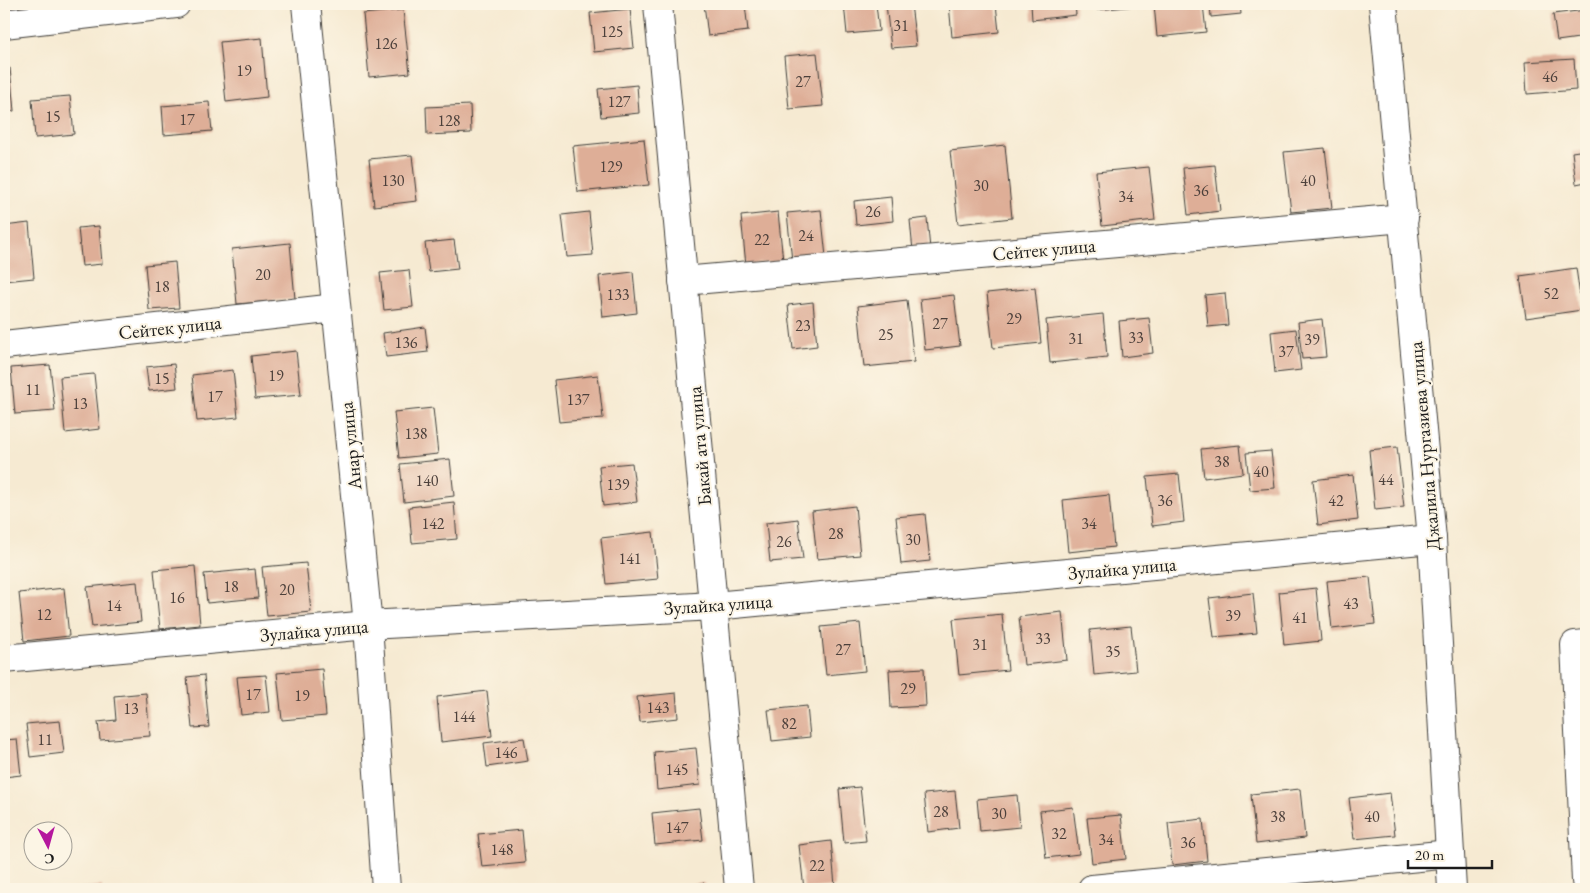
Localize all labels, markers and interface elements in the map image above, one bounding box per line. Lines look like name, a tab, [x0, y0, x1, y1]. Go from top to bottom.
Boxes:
house number: 31	[893, 15, 909, 36]
house number: 125	[600, 21, 624, 42]
house number: 126	[374, 33, 398, 54]
house number: 19	[236, 60, 252, 81]
house number: 46	[1542, 66, 1558, 87]
house number: 27	[795, 71, 811, 92]
house number: 127	[607, 91, 631, 112]
house number: 15	[45, 106, 61, 127]
house number: 17	[179, 109, 195, 130]
house number: 128	[437, 110, 461, 131]
house number: 129	[599, 156, 623, 177]
house number: 130	[381, 170, 405, 191]
house number: 40	[1300, 170, 1316, 191]
house number: 30	[973, 175, 989, 196]
house number: 36	[1193, 180, 1209, 201]
house number: 34	[1118, 186, 1134, 207]
house number: 26	[865, 201, 881, 222]
house number: 24	[798, 225, 814, 246]
house number: 22	[754, 229, 770, 250]
street label: Сейтек улица	[991, 233, 1097, 266]
house number: 20	[255, 264, 271, 285]
house number: 18	[154, 276, 170, 297]
house number: 52	[1543, 283, 1559, 304]
house number: 133	[606, 284, 630, 305]
house number: 29	[1006, 308, 1022, 329]
street label: Сейтек улица	[117, 310, 223, 345]
house number: 27	[932, 313, 948, 334]
house number: 23	[795, 315, 811, 336]
house number: 25	[878, 324, 894, 345]
house number: 33	[1128, 327, 1144, 348]
house number: 31	[1068, 328, 1084, 349]
house number: 39	[1304, 329, 1320, 350]
house number: 136	[394, 332, 418, 353]
street label: Джалила Нургазиева улица	[1403, 340, 1446, 552]
house number: 37	[1278, 341, 1294, 362]
house number: 19	[268, 365, 284, 386]
house number: 15	[154, 368, 170, 389]
house number: 11	[25, 379, 41, 400]
street label: Бакай ата улица	[682, 385, 717, 507]
house number: 17	[207, 386, 223, 407]
house number: 137	[566, 389, 590, 410]
house number: 13	[72, 393, 88, 414]
street label: Анар улица	[333, 400, 368, 492]
house number: 138	[404, 423, 428, 444]
house number: 38	[1214, 451, 1230, 472]
house number: 40	[1253, 461, 1269, 482]
house number: 44	[1378, 469, 1394, 490]
house number: 140	[415, 470, 439, 491]
house number: 139	[606, 474, 630, 495]
house number: 36	[1157, 490, 1173, 511]
house number: 42	[1328, 490, 1344, 511]
house number: 142	[421, 513, 445, 534]
house number: 34	[1081, 513, 1097, 534]
house number: 28	[828, 523, 844, 544]
house number: 30	[905, 529, 921, 550]
house number: 26	[776, 531, 792, 552]
house number: 141	[618, 548, 642, 569]
street label: Зулайка улица	[1067, 551, 1178, 586]
house number: 18	[223, 576, 239, 597]
house number: 20	[279, 579, 295, 600]
house number: 16	[169, 587, 185, 608]
street label: Зулайка улица	[663, 588, 774, 621]
house number: 43	[1343, 593, 1359, 614]
house number: 14	[106, 595, 122, 616]
house number: 12	[36, 604, 52, 625]
house number: 39	[1225, 605, 1241, 626]
house number: 41	[1292, 607, 1308, 628]
street label: Зулайка улица	[259, 613, 370, 648]
house number: 33	[1035, 628, 1051, 649]
house number: 31	[972, 634, 988, 655]
house number: 27	[835, 639, 851, 660]
house number: 35	[1105, 641, 1121, 662]
house number: 29	[900, 678, 916, 699]
house number: 17	[245, 684, 261, 705]
house number: 19	[294, 685, 310, 706]
house number: 143	[646, 697, 670, 718]
house number: 13	[123, 698, 139, 719]
house number: 144	[452, 706, 476, 727]
house number: 82	[781, 713, 797, 734]
house number: 11	[37, 729, 53, 750]
house number: 146	[494, 742, 518, 763]
house number: 145	[665, 759, 689, 780]
house number: 28	[933, 801, 949, 822]
house number: 30	[991, 803, 1007, 824]
house number: 38	[1270, 806, 1286, 827]
house number: 40	[1364, 806, 1380, 827]
house number: 147	[665, 817, 689, 838]
north arrow	[22, 820, 72, 870]
house number: 32	[1051, 823, 1067, 844]
house number: 34	[1098, 829, 1114, 850]
house number: 36	[1180, 832, 1196, 853]
scale bar	[1408, 838, 1491, 870]
house number: 148	[490, 839, 514, 860]
text: 20 m	[1415, 845, 1444, 864]
text: С	[43, 849, 55, 868]
house number: 22	[809, 855, 825, 876]

